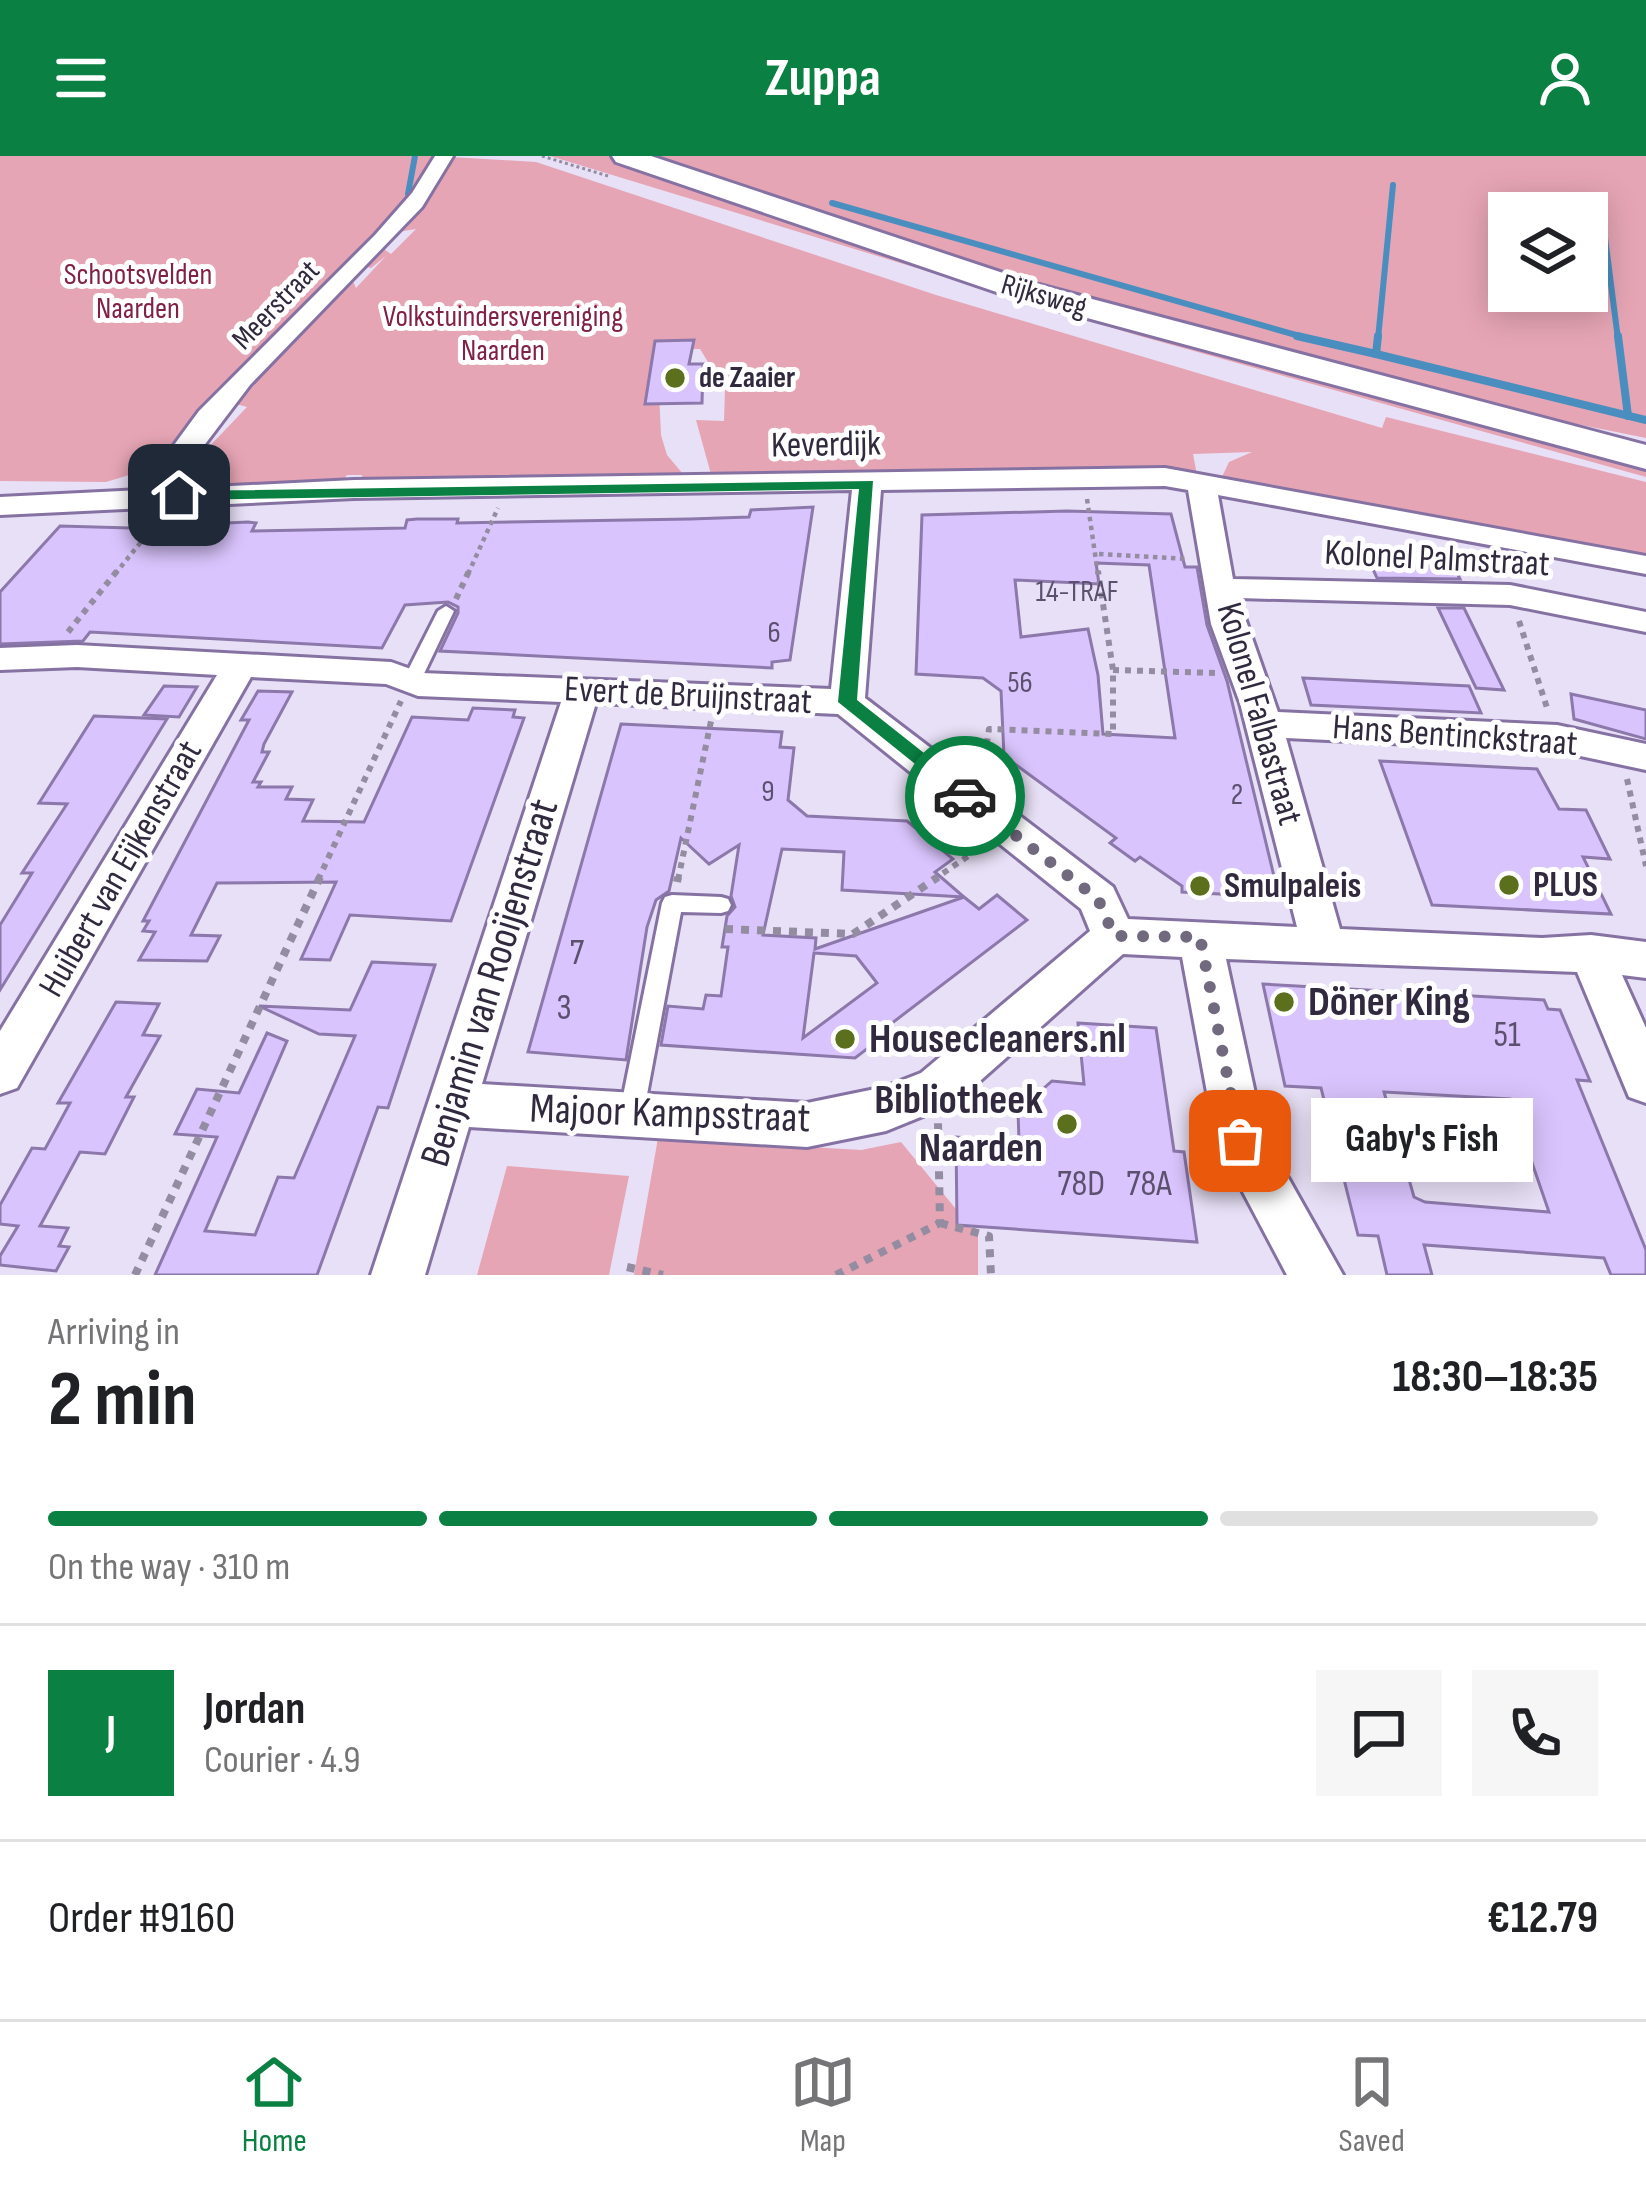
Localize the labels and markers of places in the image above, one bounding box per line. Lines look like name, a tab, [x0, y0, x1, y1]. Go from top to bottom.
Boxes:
place label: de Zaaier	[699, 360, 795, 396]
marker: de Zaaier	[662, 365, 688, 391]
pin	[128, 444, 230, 546]
place label: PLUS	[1533, 864, 1598, 907]
place label: Smulpaleis	[1224, 865, 1361, 908]
marker: PLUS	[1496, 872, 1522, 898]
marker: Smulpaleis	[1187, 873, 1213, 899]
place label: Döner King	[1308, 977, 1470, 1028]
marker: Döner King	[1271, 989, 1297, 1015]
place label: Housecleaners.nl	[869, 1014, 1126, 1065]
marker: Housecleaners.nl	[832, 1026, 858, 1052]
place label: Bibliotheek Naarden	[874, 1075, 1043, 1174]
pin	[1189, 1090, 1291, 1192]
callout: Gaby's Fish	[1312, 1099, 1534, 1183]
marker: Bibliotheek Naarden	[1054, 1111, 1080, 1137]

